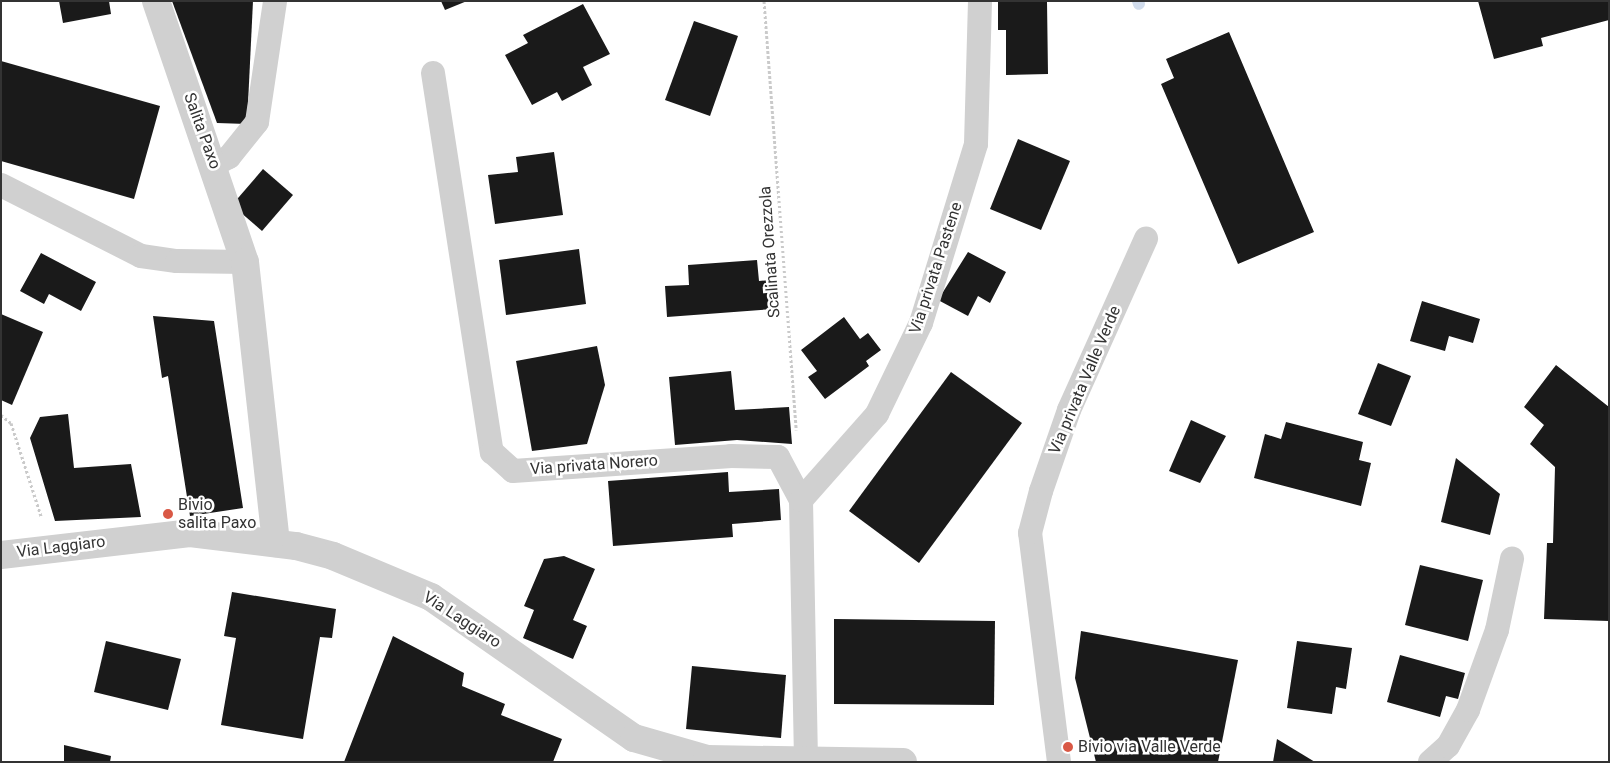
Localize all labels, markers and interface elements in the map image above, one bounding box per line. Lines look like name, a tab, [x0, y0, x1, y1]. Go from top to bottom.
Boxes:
street label: Salita Paxo	[179, 90, 225, 172]
street label: Scalinata Orezzola	[756, 185, 784, 319]
street label: Via privata Pastene	[906, 200, 966, 336]
street label: Via privata Valle Verde	[1045, 303, 1125, 457]
street label: Via privata Norero	[529, 451, 659, 479]
place label: Bivio salita Paxo	[178, 495, 256, 533]
marker: Bivio salita Paxo	[162, 508, 174, 520]
street label: Via Laggiaro	[16, 532, 106, 562]
street label: Via Laggiaro	[419, 588, 505, 652]
place label: Bivio via Valle Verde	[1078, 737, 1221, 757]
marker: Bivio via Valle Verde	[1062, 741, 1074, 753]

